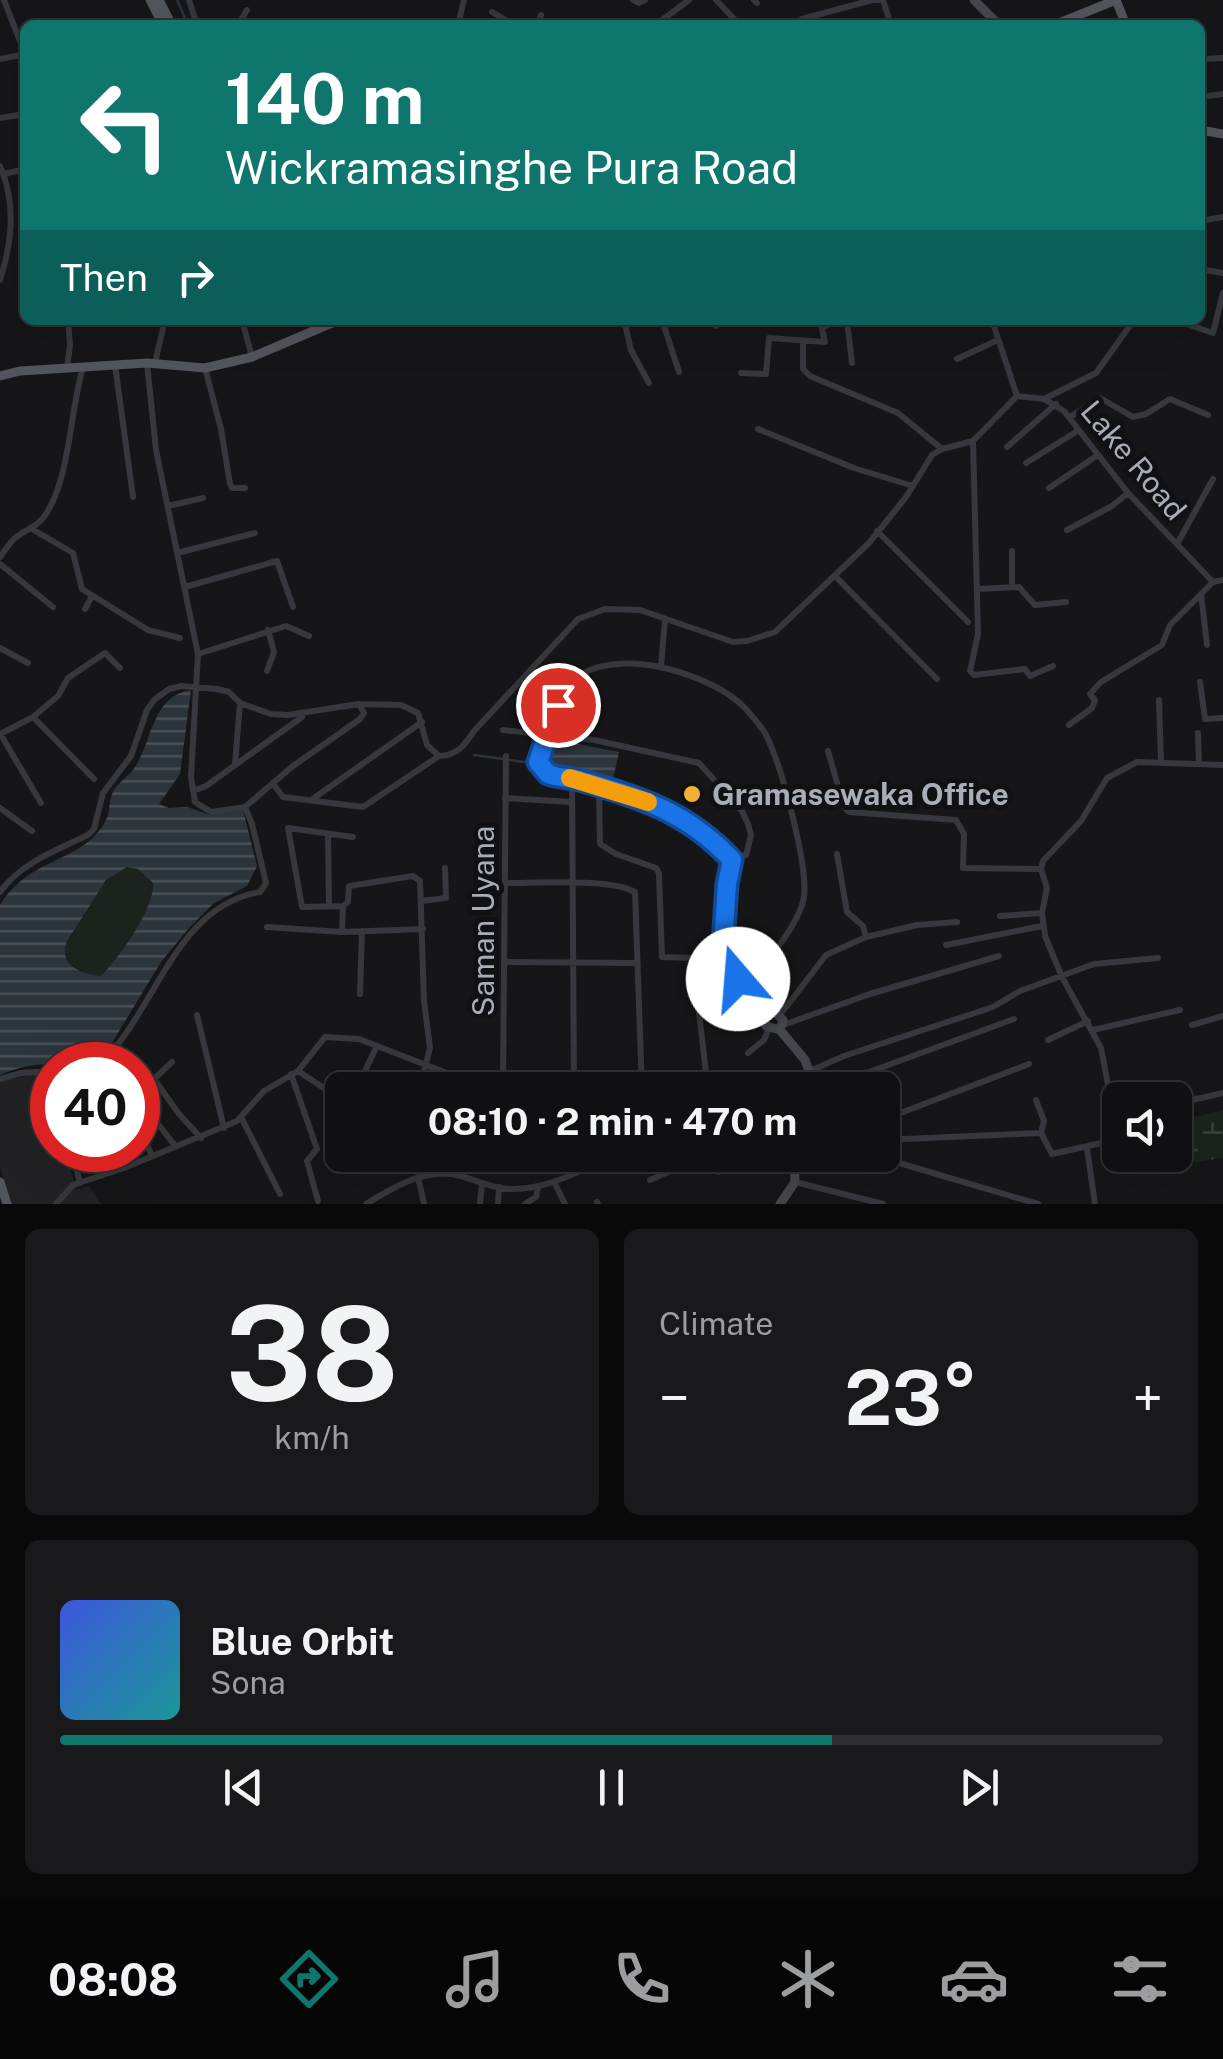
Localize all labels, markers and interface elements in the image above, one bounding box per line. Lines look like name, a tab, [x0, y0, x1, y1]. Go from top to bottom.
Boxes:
text: 140 m	[225, 57, 424, 140]
icon: left	[60, 60, 190, 190]
text: Wickramasinghe Pura Road	[225, 141, 798, 194]
icon: right	[168, 250, 223, 305]
text: Then	[60, 255, 148, 300]
street label: Lake Road	[1074, 393, 1194, 527]
pin	[516, 663, 601, 748]
icon: arrive	[531, 678, 586, 733]
place label: Gramasewaka Office	[712, 776, 1009, 812]
marker: Gramasewaka Office	[681, 783, 703, 805]
street label: Saman Uyana	[465, 826, 501, 1016]
position arrow	[686, 927, 790, 1031]
speed limit sign: 40	[30, 1042, 160, 1172]
map controls	[1102, 1082, 1192, 1172]
button: sound	[1102, 1082, 1192, 1172]
text: 08:10 · 2 min · 470 m	[428, 1099, 797, 1144]
text: 38	[225, 1278, 399, 1430]
text: Climate	[659, 1305, 773, 1342]
text: 23°	[844, 1354, 978, 1442]
text: −	[659, 1366, 690, 1430]
text: +	[1133, 1366, 1163, 1430]
text: km/h	[274, 1419, 350, 1456]
text: Blue Orbit	[210, 1619, 394, 1664]
text: Sona	[210, 1664, 286, 1701]
icon: previous	[216, 1760, 271, 1815]
icon: pause	[584, 1760, 639, 1815]
icon: next	[952, 1760, 1007, 1815]
icon: directions	[274, 1944, 344, 2014]
icon: music	[440, 1944, 510, 2014]
icon: phone	[607, 1944, 677, 2014]
icon: climate	[773, 1944, 843, 2014]
icon: car	[939, 1944, 1009, 2014]
icon: filters	[1105, 1944, 1175, 2014]
text: 08:08	[48, 1953, 178, 2006]

